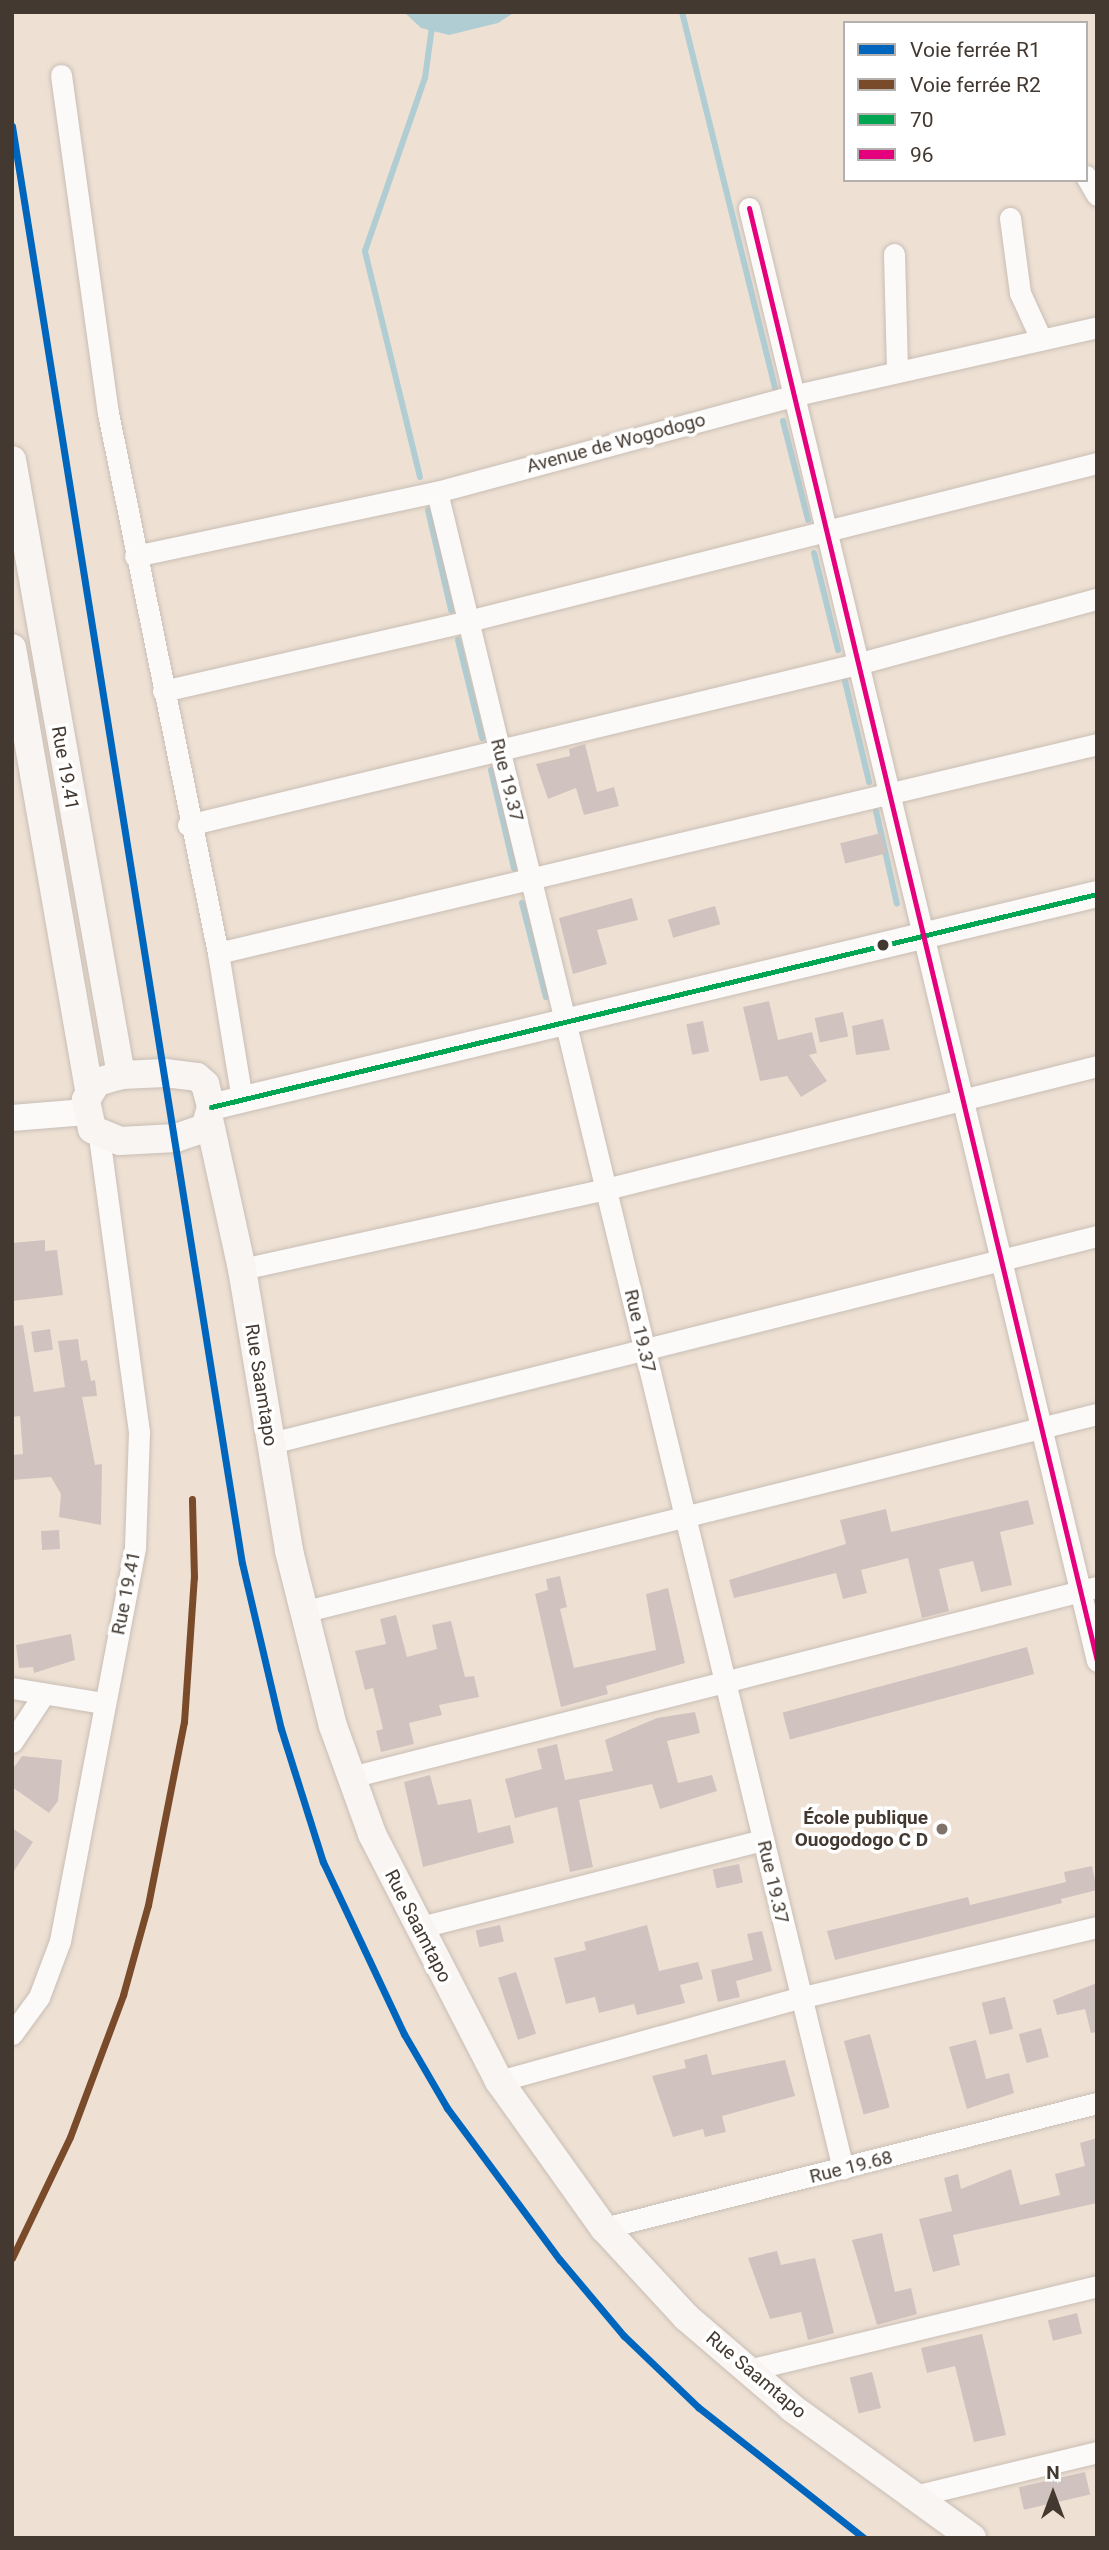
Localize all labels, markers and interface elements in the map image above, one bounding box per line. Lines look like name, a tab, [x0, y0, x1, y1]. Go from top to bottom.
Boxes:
legend	[843, 21, 1088, 182]
text: Voie ferrée R1	[910, 38, 1041, 62]
text: Voie ferrée R2	[910, 73, 1041, 97]
text: 70	[910, 108, 934, 132]
text: 96	[910, 143, 934, 167]
street label: Avenue de Wogodogo	[524, 408, 708, 478]
street label: Rue 19.41	[46, 724, 84, 812]
street label: Rue 19.37	[486, 736, 528, 824]
unlabelled marker	[876, 938, 890, 952]
street label: Rue 19.37	[619, 1287, 661, 1375]
street label: Rue Saamtapo	[240, 1322, 282, 1448]
street label: Rue 19.41	[107, 1549, 145, 1637]
place label: École publique Ouogodogo C D	[795, 1807, 928, 1851]
marker: École publique Ouogodogo C D	[934, 1821, 950, 1837]
street label: Rue 19.37	[752, 1838, 794, 1926]
street label: Rue Saamtapo	[380, 1866, 456, 1986]
street label: Rue 19.68	[807, 2146, 895, 2188]
street label: Rue Saamtapo	[701, 2327, 811, 2423]
north arrow	[1018, 2459, 1088, 2529]
text: N	[1046, 2461, 1060, 2484]

